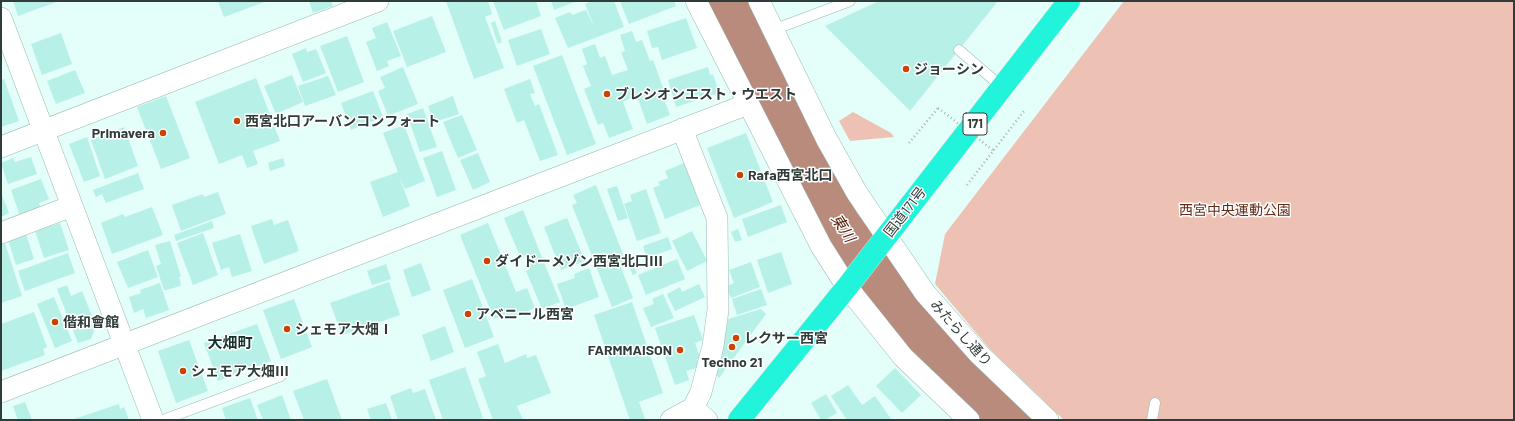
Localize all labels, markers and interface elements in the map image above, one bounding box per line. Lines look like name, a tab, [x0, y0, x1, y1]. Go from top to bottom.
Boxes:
place label: ジョーシン	[914, 61, 984, 77]
marker: ジョーシン	[901, 64, 911, 74]
place label: ブレシオンエスト・ウエスト	[615, 86, 797, 102]
marker: ブレシオンエスト・ウエスト	[602, 89, 612, 99]
place label: 西宮北口アーバンコンフォート	[245, 113, 440, 129]
road number: 171	[963, 113, 987, 135]
marker: 西宮北口アーバンコンフォート	[232, 116, 242, 126]
place label: Primavera	[92, 125, 155, 141]
marker: Primavera	[158, 128, 168, 138]
place label: Rafa西宮北口	[748, 167, 833, 183]
marker: Rafa西宮北口	[735, 170, 745, 180]
street label: 国道171号	[880, 184, 930, 240]
park label: 西宮中央運動公園	[1179, 202, 1291, 218]
water label: 東川	[827, 211, 859, 245]
place label: ダイドーメゾン西宮北口Ⅲ	[495, 253, 663, 269]
marker: ダイドーメゾン西宮北口Ⅲ	[482, 256, 492, 266]
street label: みたらし通り	[927, 296, 995, 370]
place label: アベニール西宮	[476, 306, 574, 322]
marker: アベニール西宮	[463, 309, 473, 319]
place label: 偕和會館	[63, 314, 119, 330]
marker: 偕和會館	[50, 317, 60, 327]
place label: シェモア大畑Ⅰ	[295, 321, 393, 337]
marker: シェモア大畑Ⅰ	[282, 324, 292, 334]
place label: レクサー西宮	[744, 330, 828, 346]
marker: レクサー西宮	[731, 333, 741, 343]
district label: 大畑町	[208, 334, 252, 352]
place label: FARMMAISON	[588, 342, 672, 358]
marker: Techno 21	[727, 342, 737, 352]
marker: FARMMAISON	[675, 345, 685, 355]
place label: Techno 21	[702, 354, 762, 370]
place label: シェモア大畑Ⅲ	[191, 363, 289, 379]
marker: シェモア大畑Ⅲ	[178, 366, 188, 376]

